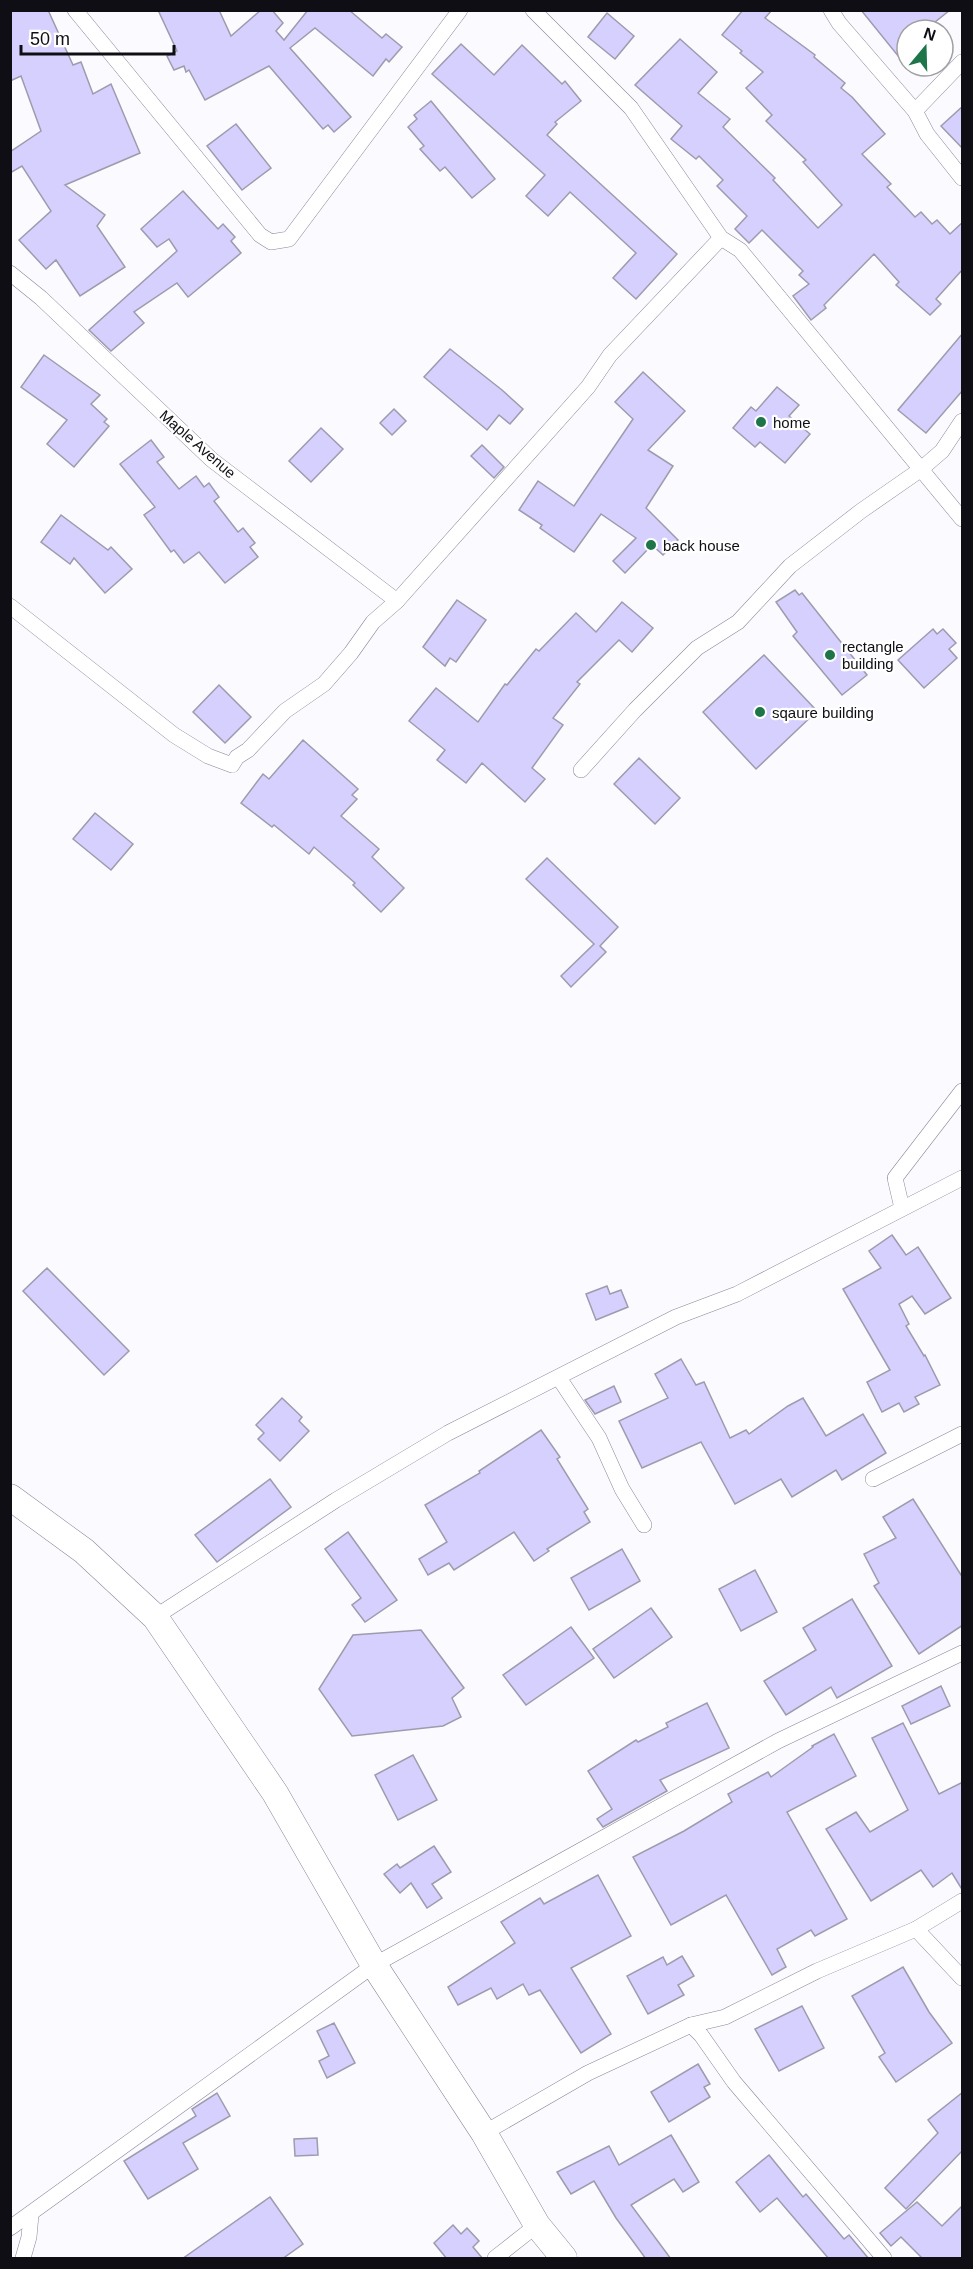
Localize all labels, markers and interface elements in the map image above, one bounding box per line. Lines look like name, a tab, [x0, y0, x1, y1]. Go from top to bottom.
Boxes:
scale bar	[21, 18, 174, 56]
north arrow	[895, 18, 955, 78]
text: N	[921, 24, 938, 44]
text: 50 m	[30, 29, 70, 49]
street label: Maple Avenue	[157, 406, 239, 482]
place label: home	[773, 414, 811, 431]
marker: home	[754, 415, 768, 429]
place label: back house	[663, 537, 740, 554]
marker: back house	[644, 538, 658, 552]
place label: rectangle building	[842, 638, 904, 672]
marker: rectangle building	[823, 648, 837, 662]
place label: sqaure building	[772, 704, 874, 721]
marker: sqaure building	[753, 705, 767, 719]

